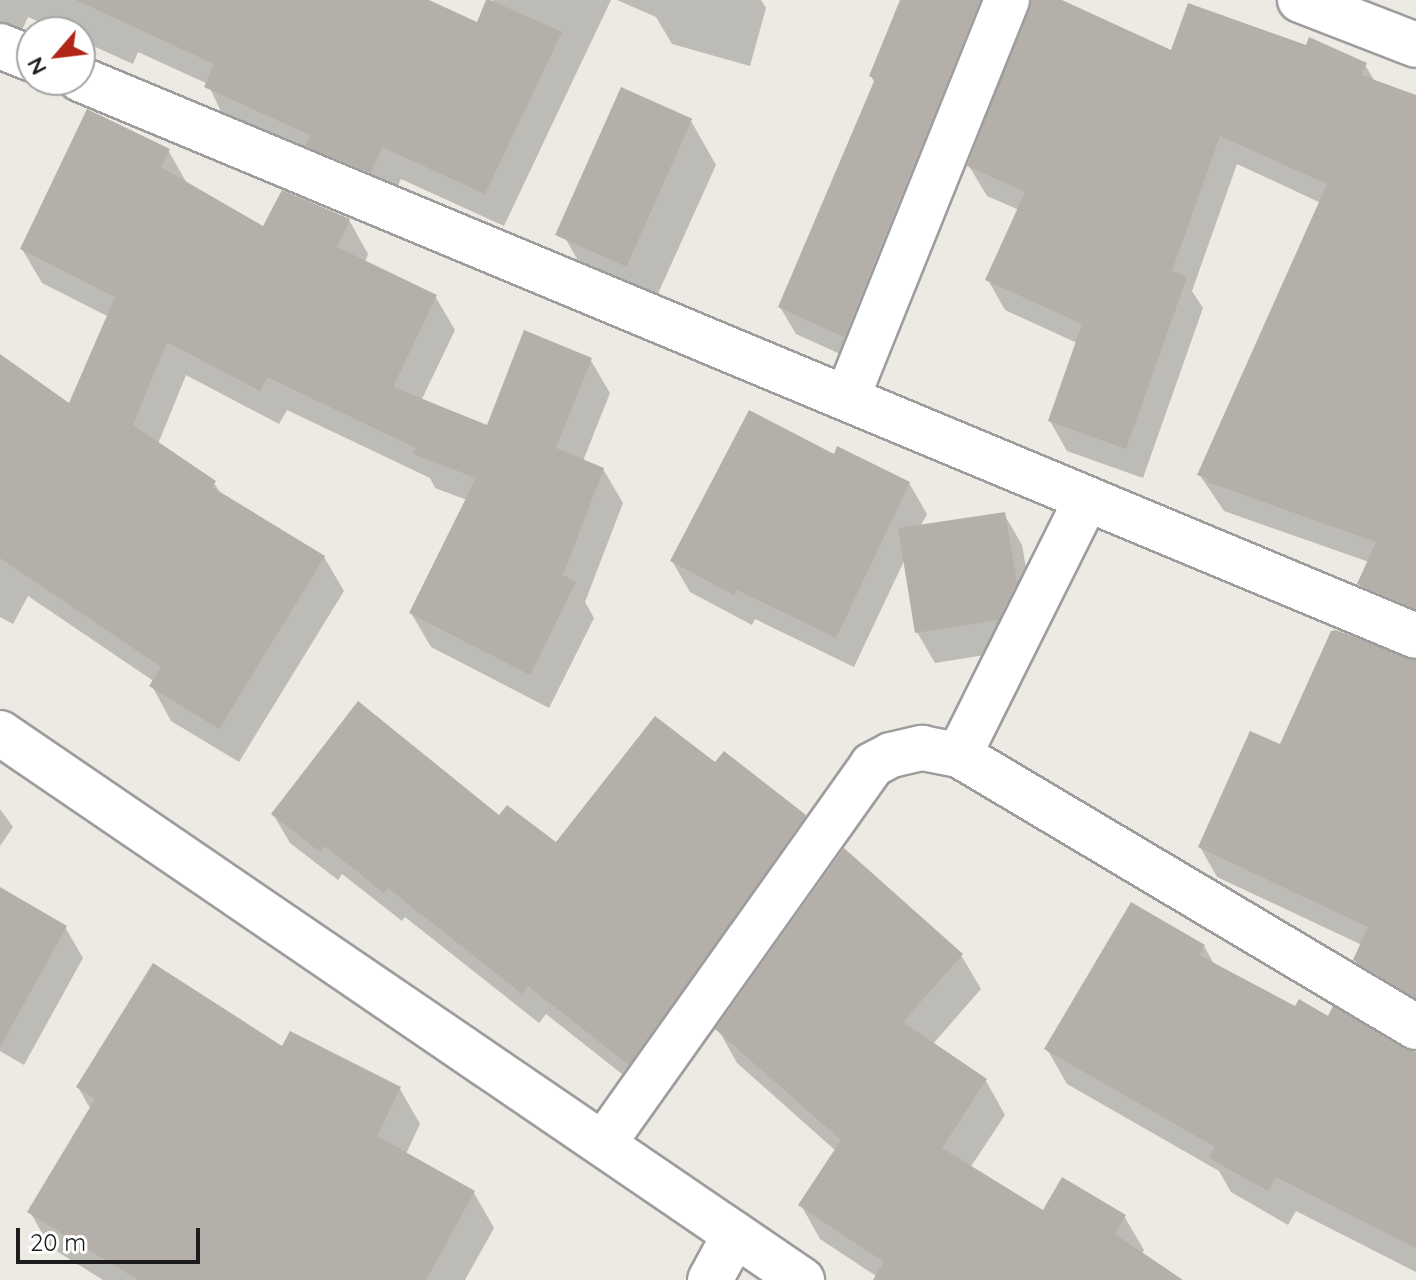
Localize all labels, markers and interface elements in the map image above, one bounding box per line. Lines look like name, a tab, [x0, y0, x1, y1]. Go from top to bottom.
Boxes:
north arrow	[16, 16, 96, 96]
text: N	[20, 53, 53, 80]
scale bar	[20, 1212, 204, 1262]
text: 20 m	[30, 1227, 86, 1257]

